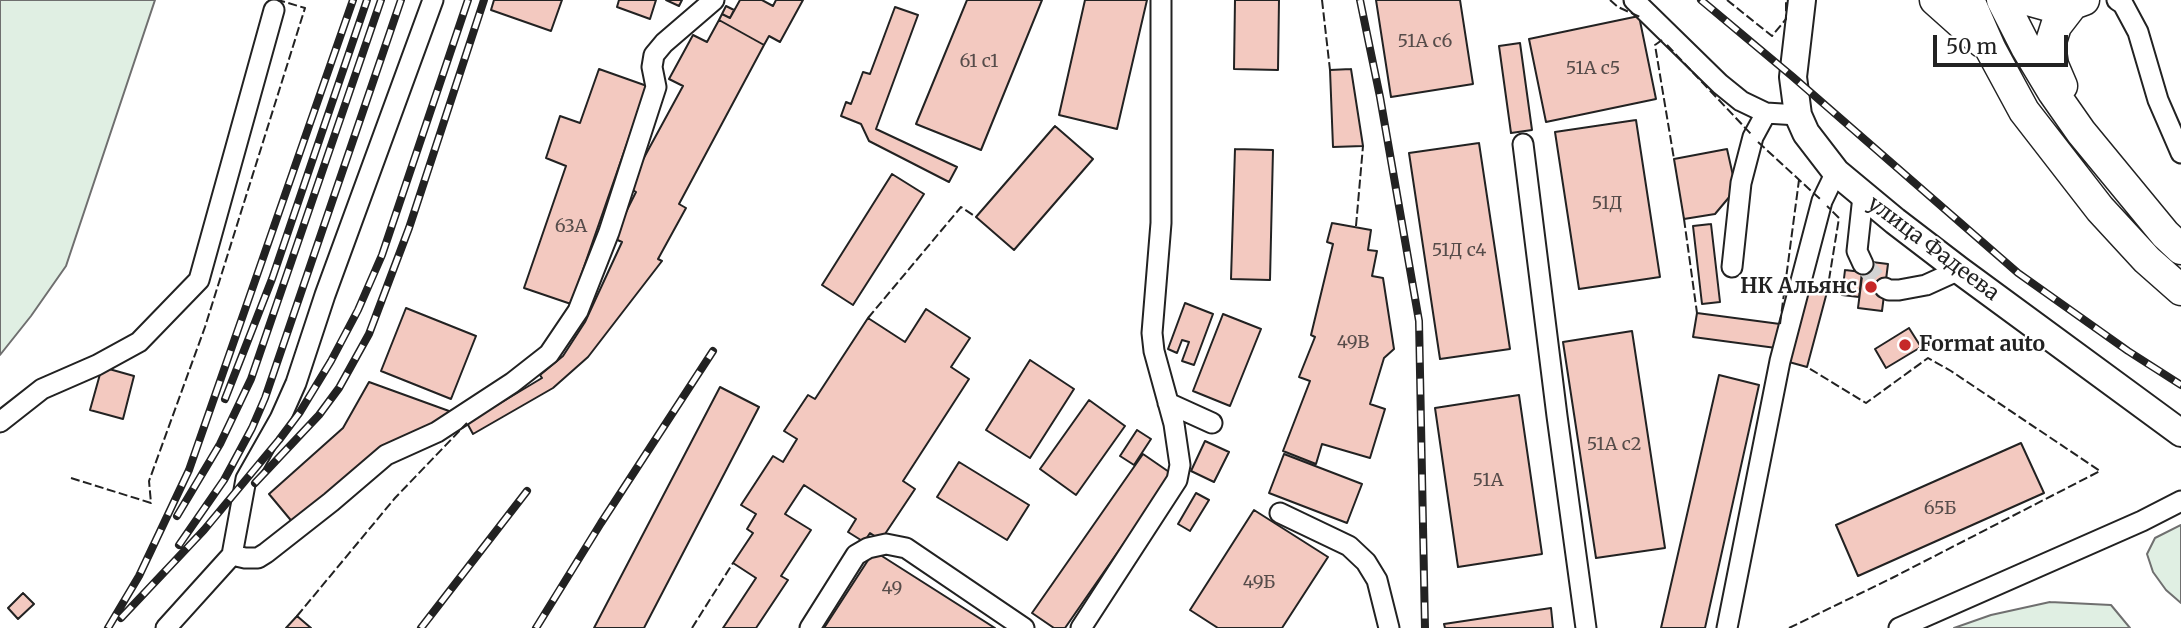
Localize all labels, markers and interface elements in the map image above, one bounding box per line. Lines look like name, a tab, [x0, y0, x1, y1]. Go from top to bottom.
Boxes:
scale bar	[1936, 21, 2071, 65]
house number: 51А с6	[1398, 31, 1452, 53]
text: 50 m	[1946, 33, 1997, 60]
house number: 61 с1	[960, 51, 998, 73]
house number: 51А с5	[1566, 58, 1620, 80]
street label: улица Фадеева	[1862, 191, 2004, 307]
house number: 51Д	[1592, 193, 1622, 215]
house number: 63А	[555, 216, 587, 238]
house number: 51Д с4	[1432, 240, 1486, 262]
place label: НК Альянс	[1740, 274, 1857, 300]
marker: НК Альянс	[1863, 279, 1879, 295]
house number: 49В	[1337, 332, 1369, 354]
place label: Format auto	[1919, 332, 2045, 358]
marker: Format auto	[1897, 337, 1913, 353]
house number: 51А с2	[1587, 434, 1641, 456]
house number: 51А	[1473, 470, 1503, 492]
house number: 65Б	[1924, 498, 1956, 520]
house number: 49Б	[1243, 572, 1275, 594]
house number: 49	[882, 578, 902, 600]

